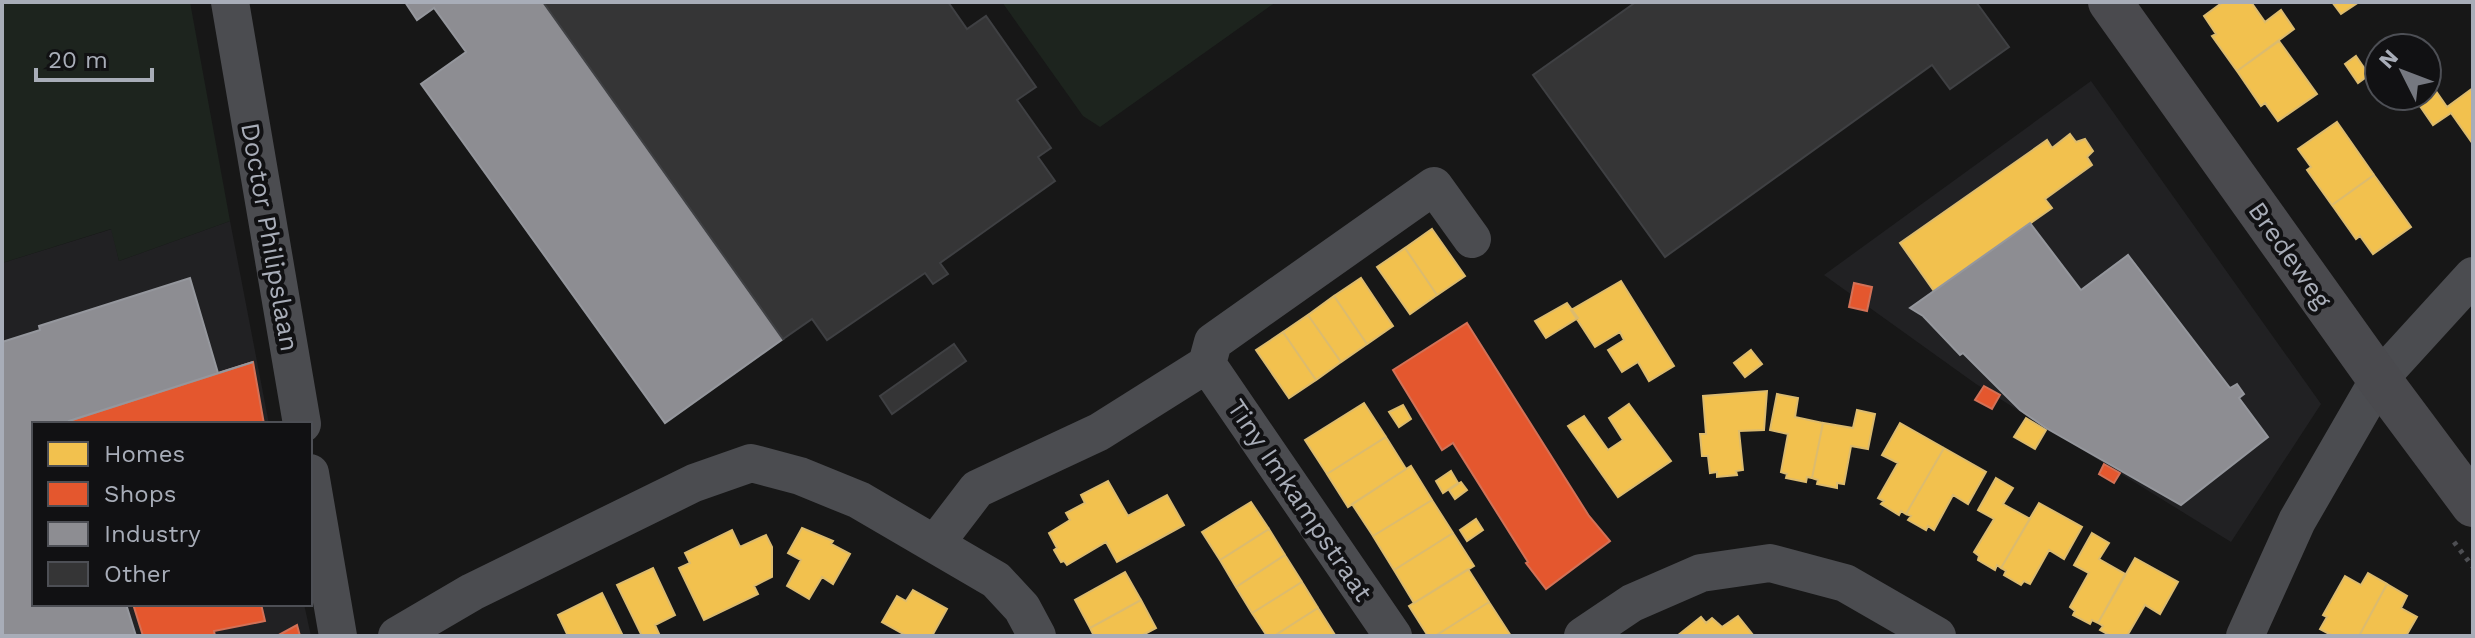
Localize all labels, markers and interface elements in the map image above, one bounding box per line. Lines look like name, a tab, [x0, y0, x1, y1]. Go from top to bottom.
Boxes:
scale bar	[36, 32, 152, 82]
north arrow	[2363, 32, 2443, 112]
text: N	[2374, 45, 2403, 73]
text: 20 m	[48, 46, 108, 74]
street label: Doctor Philipslaan	[235, 120, 305, 354]
street label: Bredeweg	[2242, 196, 2338, 314]
street label: Tiny Imkampstraat	[1221, 393, 1379, 607]
legend	[32, 422, 312, 606]
text: Homes	[104, 440, 185, 468]
text: Shops	[104, 480, 176, 508]
text: Industry	[104, 520, 201, 548]
text: Other	[104, 560, 171, 588]

